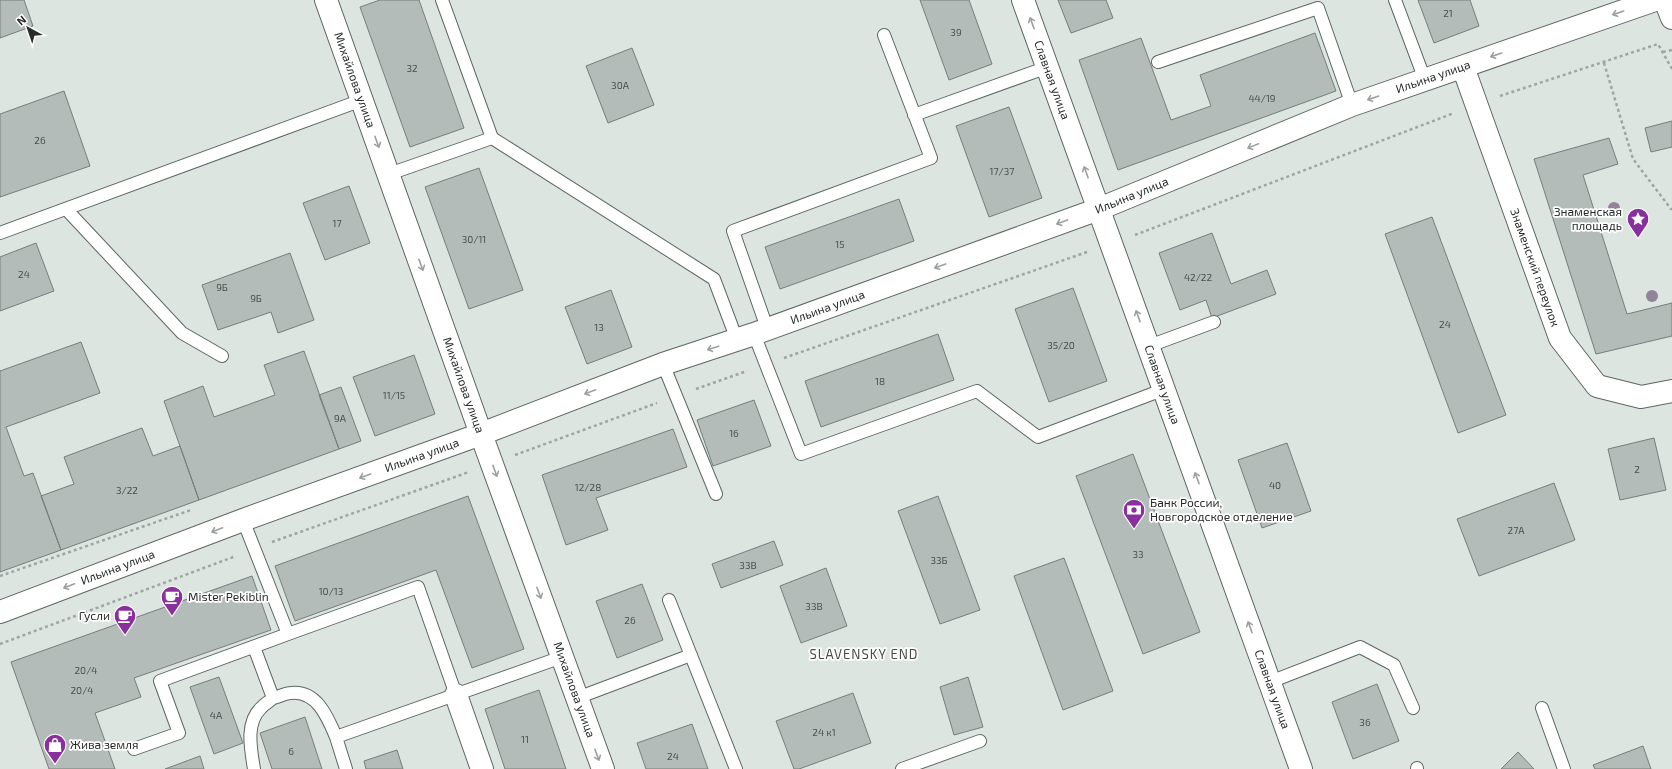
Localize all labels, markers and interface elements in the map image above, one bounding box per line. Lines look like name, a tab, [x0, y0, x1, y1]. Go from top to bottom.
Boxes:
house number: 21	[1443, 7, 1453, 19]
north arrow	[8, 8, 48, 48]
one-way arrow	[1613, 9, 1625, 17]
text: N	[14, 12, 29, 27]
one-way arrow	[1027, 18, 1035, 30]
house number: 39	[950, 26, 962, 38]
street label: Михайлова улица	[332, 30, 379, 130]
street label: Славная улица	[1032, 38, 1074, 121]
one-way arrow	[1490, 52, 1502, 60]
street label: Ильина улица	[1394, 57, 1472, 95]
house number: 32	[406, 62, 418, 74]
house number: 30А	[611, 79, 630, 91]
house number: 44/19	[1248, 92, 1276, 104]
one-way arrow	[1367, 95, 1380, 102]
house number: 26	[34, 134, 46, 146]
one-way arrow	[374, 136, 381, 149]
one-way arrow	[1247, 143, 1259, 150]
house number: 17/37	[990, 165, 1014, 177]
one-way arrow	[1082, 166, 1090, 178]
street label: Ильина улица	[1093, 173, 1170, 216]
place label: Знаменская площадь	[1554, 204, 1622, 232]
street label: Знаменский переулок	[1508, 206, 1564, 329]
place icon: Знаменская площадь	[1625, 206, 1651, 239]
house number: 17	[332, 217, 342, 229]
one-way arrow	[1057, 218, 1069, 226]
house number: 30/11	[462, 233, 486, 245]
house number: 15	[835, 238, 845, 250]
one-way arrow	[418, 258, 425, 271]
one-way arrow	[935, 262, 947, 270]
house number: 24	[18, 268, 30, 280]
house number: 42/22	[1184, 271, 1212, 283]
house number: 9Б	[216, 281, 228, 293]
street label: Ильина улица	[788, 286, 866, 326]
house number: 9Б	[250, 292, 262, 304]
one-way arrow	[1134, 311, 1142, 323]
house number: 24	[1439, 318, 1451, 330]
house number: 13	[594, 321, 604, 333]
street label: Михайлова улица	[441, 335, 488, 435]
house number: 35/20	[1047, 339, 1075, 351]
street label: Славная улица	[1142, 343, 1184, 426]
one-way arrow	[706, 345, 719, 352]
house number: 18	[875, 375, 885, 387]
house number: 11/15	[383, 389, 405, 401]
one-way arrow	[585, 389, 597, 397]
house number: 9А	[334, 412, 347, 424]
house number: 16	[729, 427, 739, 439]
street label: Ильина улица	[382, 435, 461, 474]
house number: 2	[1634, 463, 1640, 475]
one-way arrow	[492, 464, 499, 477]
one-way arrow	[359, 473, 372, 480]
one-way arrow	[1192, 473, 1200, 485]
house number: 40	[1269, 479, 1281, 491]
house number: 12/28	[575, 481, 601, 493]
house number: 3/22	[116, 484, 138, 496]
place label: Банк России, Новгородское отделение	[1150, 495, 1293, 523]
bank icon: Банк России, Новгородское отделение	[1121, 497, 1147, 530]
house number: 27А	[1508, 524, 1525, 536]
one-way arrow	[211, 527, 223, 535]
street label: Ильина улица	[78, 546, 157, 587]
house number: 33	[1132, 548, 1144, 560]
house number: 33Б	[930, 554, 948, 566]
house number: 33В	[739, 559, 757, 571]
one-way arrow	[63, 583, 75, 591]
cafe icon: Mister Pekiblin	[159, 584, 185, 617]
house number: 10/13	[319, 585, 343, 597]
one-way arrow	[536, 586, 543, 599]
place label: Mister Pekiblin	[188, 589, 269, 603]
house number: 33В	[805, 600, 823, 612]
cafe icon: Гусли	[112, 603, 138, 636]
place label: Гусли	[79, 608, 110, 623]
house number: 26	[624, 614, 636, 626]
one-way arrow	[1246, 621, 1254, 633]
street label: Михайлова улица	[551, 640, 599, 739]
district label: SLAVENSKY END	[810, 646, 918, 662]
street label: Славная улица	[1252, 647, 1294, 731]
house number: 20/4	[75, 664, 97, 676]
house number: 20/4	[71, 684, 93, 696]
house number: 4А	[210, 709, 223, 721]
house number: 36	[1359, 716, 1371, 728]
house number: 24 к1	[812, 726, 836, 738]
shop icon: Жива земля	[42, 732, 68, 765]
house number: 11	[521, 733, 529, 745]
place label: Жива земля	[70, 737, 139, 751]
house number: 6	[288, 745, 294, 757]
one-way arrow	[594, 748, 602, 760]
house number: 24	[667, 750, 679, 762]

